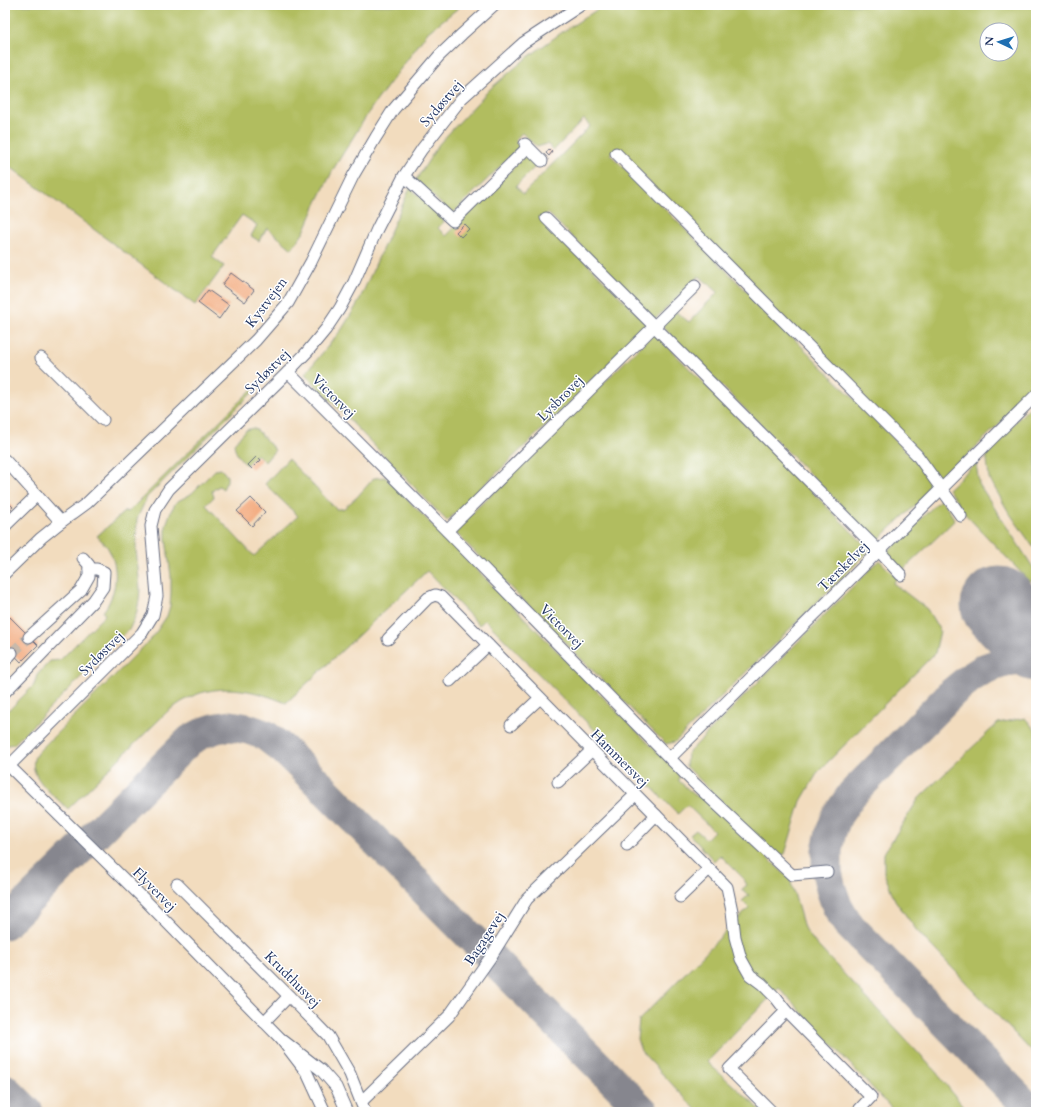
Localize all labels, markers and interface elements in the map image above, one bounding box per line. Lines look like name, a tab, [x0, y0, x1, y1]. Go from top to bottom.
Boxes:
north arrow	[979, 22, 1019, 62]
text: N	[982, 36, 997, 47]
street label: Sydøstvej	[416, 76, 467, 131]
street label: Kystvejen	[241, 273, 292, 331]
street label: Sydøstvej	[241, 345, 294, 398]
street label: Victorvej	[307, 370, 360, 423]
street label: Lysbrovej	[533, 371, 588, 426]
street label: Tærskelvej	[814, 537, 873, 596]
street label: Victorvej	[535, 600, 588, 653]
street label: Sydøstvej	[75, 627, 128, 680]
street label: Hammersvej	[586, 725, 653, 792]
street label: Flyvervej	[129, 863, 181, 915]
street label: Bagagevej	[460, 907, 509, 969]
street label: Krudthusvej	[260, 947, 325, 1012]

